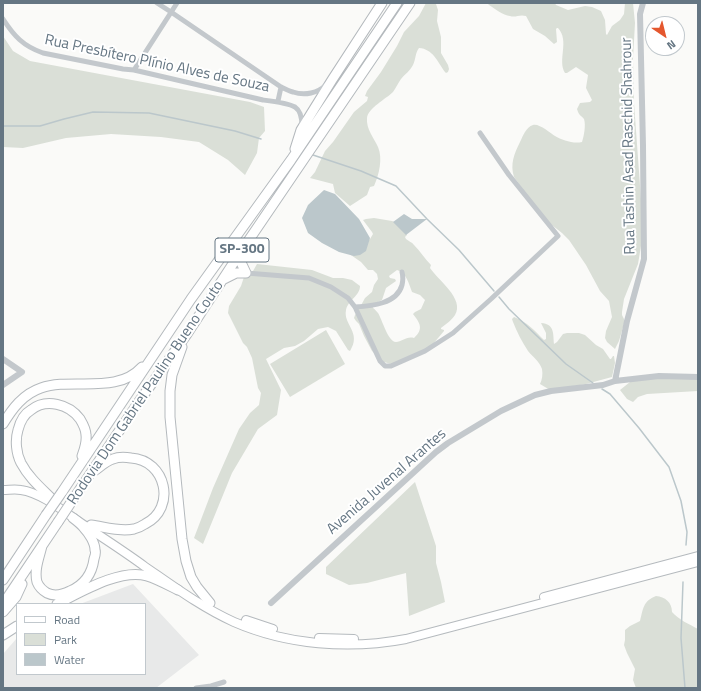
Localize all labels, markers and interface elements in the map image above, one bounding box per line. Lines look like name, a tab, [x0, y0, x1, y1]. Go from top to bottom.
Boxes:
north arrow	[645, 16, 685, 56]
street label: Rua Presbítero Plínio Alves de Souza	[43, 31, 271, 97]
text: N	[664, 36, 679, 54]
street label: Rua Tashin Asad Raschid Shahrour	[618, 37, 640, 255]
road number: SP-300	[215, 238, 269, 262]
street label: Rodovia Dom Gabriel Paulino Bueno Couto	[64, 278, 228, 508]
street label: Avenida Juvenal Arantes	[324, 425, 450, 539]
legend	[16, 603, 146, 675]
text: Road	[54, 610, 80, 629]
text: Park	[54, 630, 77, 649]
text: Water	[54, 650, 85, 669]

